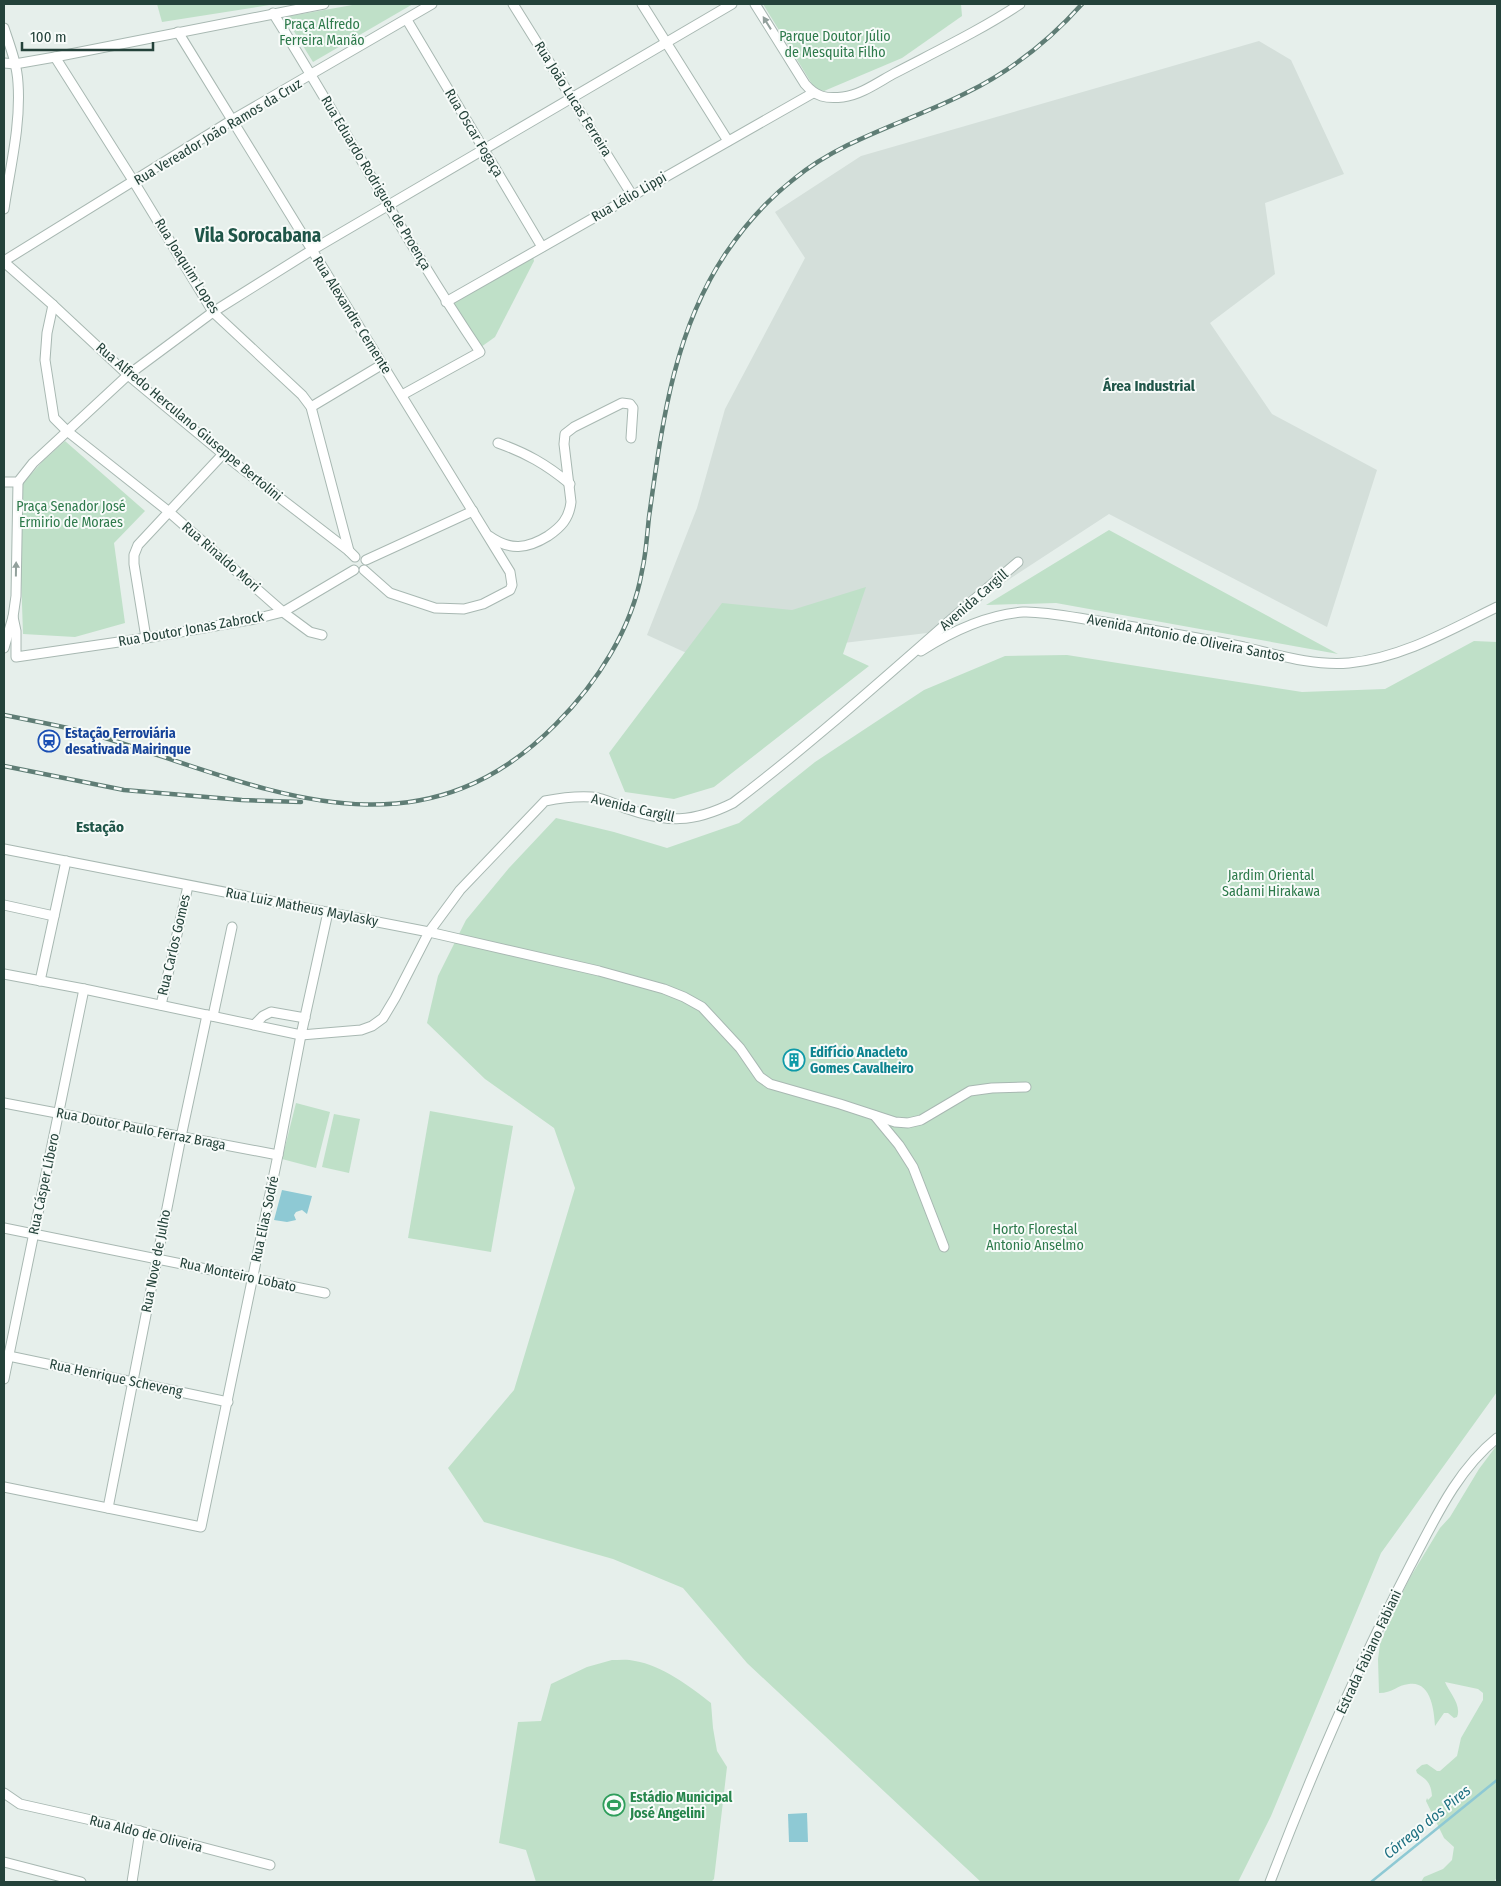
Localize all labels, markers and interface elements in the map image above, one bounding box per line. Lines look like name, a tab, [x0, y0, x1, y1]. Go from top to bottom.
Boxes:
park label: Praça Alfredo Ferreira Manão	[279, 16, 365, 49]
one-way arrow	[762, 16, 772, 29]
scale bar	[22, 20, 154, 52]
text: 100 m	[30, 28, 67, 46]
park label: Parque Doutor Júlio de Mesquita Filho	[779, 28, 891, 61]
street label: Rua João Lucas Ferreira	[531, 38, 615, 160]
street label: Rua Vereador João Ramos da Cruz	[131, 75, 305, 189]
street label: Rua Oscar Fogaça	[441, 86, 507, 180]
street label: Rua Eduardo Rodrigues de Proença	[317, 93, 435, 273]
street label: Rua Lélio Lippi	[588, 169, 670, 225]
street label: Rua Joaquim Lopes	[151, 215, 223, 317]
district label: Vila Sorocabana	[194, 224, 321, 247]
street label: Rua Alexandre Cemente	[309, 253, 395, 377]
street label: Rua Alfredo Herculano Giuseppe Bertolini	[92, 339, 286, 505]
district label: Área Industrial	[1102, 377, 1196, 395]
park label: Praça Senador José Ermirio de Moraes	[16, 498, 126, 531]
street label: Rua Rinaldo Mori	[178, 518, 264, 596]
one-way arrow	[12, 561, 20, 577]
street label: Avenida Cargill	[936, 565, 1012, 634]
street label: Rua Doutor Jonas Zabrock	[117, 608, 266, 650]
street label: Avenida Antonio de Oliveira Santos	[1086, 610, 1286, 666]
place label: Estação Ferroviária desativada Mairinque	[65, 725, 191, 758]
station icon: Estação Ferroviária desativada Mairinque	[37, 729, 61, 753]
street label: Avenida Cargill	[590, 790, 677, 826]
district label: Estação	[76, 818, 124, 837]
park label: Jardim Oriental Sadami Hirakawa	[1222, 867, 1320, 900]
street label: Rua Luiz Matheus Maylasky	[224, 884, 380, 930]
street label: Rua Carlos Gomes	[154, 893, 194, 997]
place label: Edifício Anacleto Gomes Cavalheiro	[810, 1044, 914, 1077]
building icon: Edifício Anacleto Gomes Cavalheiro	[782, 1048, 806, 1072]
street label: Rua Doutor Paulo Ferraz Braga	[55, 1104, 227, 1154]
street label: Rua Cásper Líbero	[25, 1132, 63, 1236]
street label: Rua Elias Sodré	[248, 1174, 282, 1264]
street label: Rua Nove de Julho	[138, 1208, 174, 1314]
park label: Horto Florestal Antonio Anselmo	[986, 1221, 1084, 1254]
street label: Rua Monteiro Lobato	[178, 1254, 298, 1296]
street label: Rua Henrique Scheveng	[48, 1356, 184, 1400]
street label: Estrada Fabiano Fabiani	[1333, 1587, 1405, 1717]
water label: Córrego dos Pires	[1380, 1781, 1475, 1863]
place label: Estádio Municipal José Angelini	[629, 1789, 732, 1822]
sports icon: Estádio Municipal José Angelini	[602, 1793, 626, 1817]
street label: Rua Aldo de Oliveira	[88, 1812, 204, 1856]

